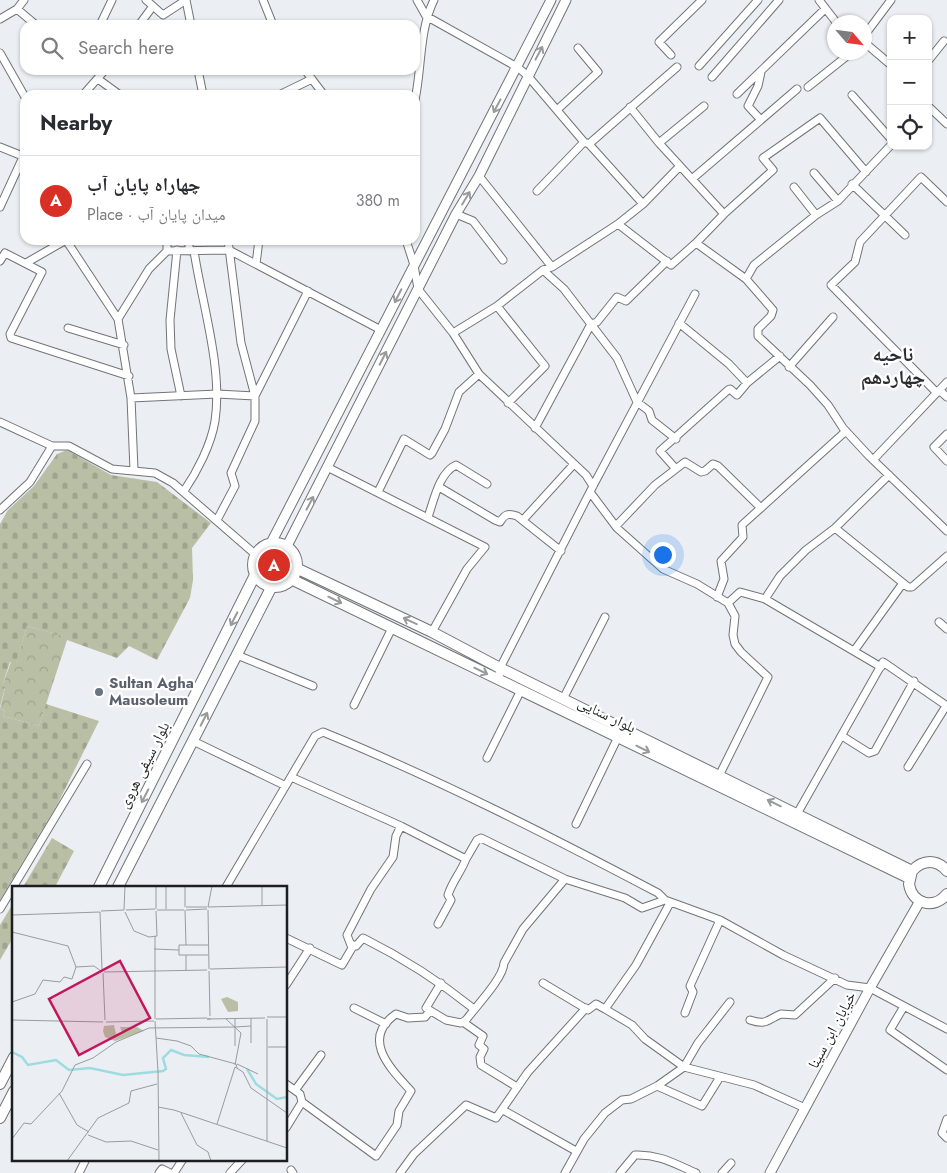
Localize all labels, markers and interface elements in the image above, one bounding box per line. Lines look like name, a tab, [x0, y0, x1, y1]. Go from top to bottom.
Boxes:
north arrow	[827, 15, 872, 60]
map controls	[887, 15, 932, 150]
button: +	[887, 15, 932, 60]
search box	[20, 20, 420, 75]
icon: search	[38, 34, 66, 62]
text: Search here	[78, 34, 174, 61]
one-way arrow	[534, 46, 544, 61]
button: −	[887, 60, 932, 105]
one-way arrow	[492, 98, 502, 113]
button: locate	[887, 105, 932, 150]
text: Nearby	[40, 108, 112, 138]
text: چهاراه پایان آب	[87, 171, 201, 198]
text: A	[50, 189, 62, 212]
text: 380 m	[356, 189, 400, 212]
one-way arrow	[461, 192, 471, 206]
text: Place · میدان پایان آب	[87, 203, 225, 226]
one-way arrow	[393, 289, 403, 304]
district label: ناحیه چهاردهم	[861, 340, 925, 392]
one-way arrow	[378, 351, 388, 366]
one-way arrow	[305, 496, 315, 511]
your location	[650, 542, 676, 568]
pin: A	[258, 546, 290, 584]
one-way arrow	[327, 596, 342, 605]
one-way arrow	[228, 611, 238, 626]
one-way arrow	[402, 616, 417, 626]
one-way arrow	[474, 666, 489, 676]
place label: Sultan Agha Mausoleum	[109, 672, 194, 711]
marker: Sultan Agha Mausoleum	[93, 686, 105, 698]
street label: بلوار سنایی	[574, 691, 640, 739]
one-way arrow	[200, 712, 209, 727]
street label: بلوار سیفی هروی	[113, 718, 175, 812]
one-way arrow	[636, 744, 651, 754]
one-way arrow	[140, 788, 150, 803]
one-way arrow	[767, 798, 782, 808]
inset map	[12, 886, 288, 1160]
street label: خیابان ابن سینا	[802, 987, 862, 1072]

